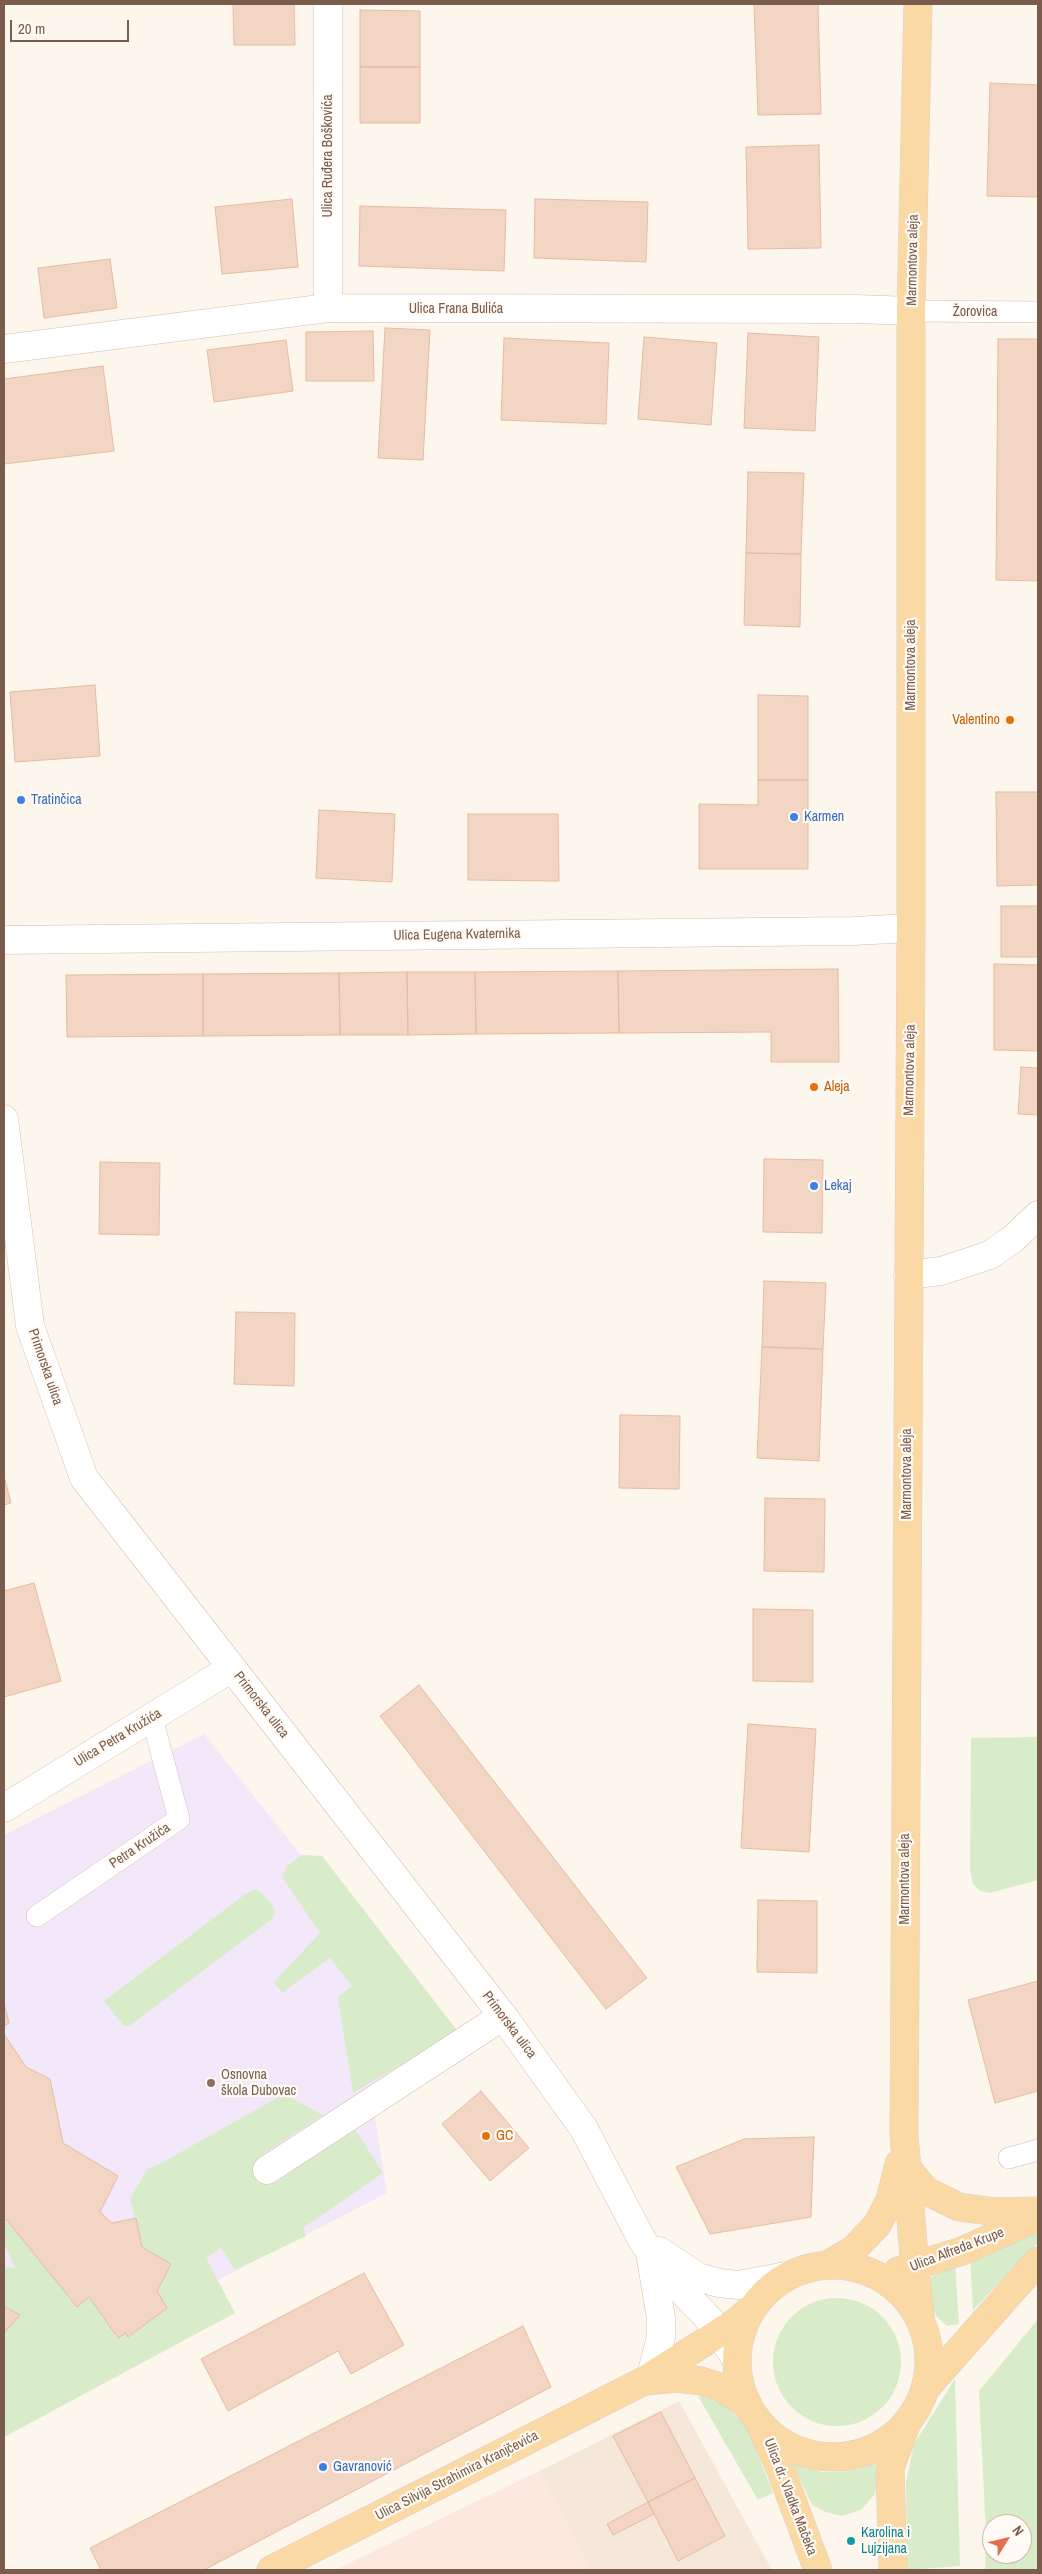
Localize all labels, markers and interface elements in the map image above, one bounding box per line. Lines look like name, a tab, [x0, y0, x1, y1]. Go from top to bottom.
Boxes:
scale bar	[12, 10, 131, 42]
text: 20 m	[18, 18, 45, 39]
street label: Ulica Ruđera Boškovića	[320, 94, 336, 218]
street label: Marmontova aleja	[904, 214, 922, 306]
street label: Ulica Frana Bulića	[409, 301, 503, 317]
street label: Žorovica	[953, 304, 997, 320]
street label: Marmontova aleja	[903, 619, 919, 711]
place label: Valentino	[952, 712, 1000, 728]
marker: Valentino	[1004, 714, 1016, 726]
place label: Tratinčica	[31, 792, 82, 808]
marker: Tratinčica	[15, 794, 27, 806]
place label: Karmen	[804, 809, 844, 825]
marker: Karmen	[788, 811, 800, 823]
street label: Ulica Eugena Kvaternika	[393, 925, 521, 945]
street label: Marmontova aleja	[901, 1024, 919, 1116]
place label: Aleja	[824, 1079, 850, 1095]
marker: Aleja	[808, 1081, 820, 1093]
place label: Lekaj	[824, 1178, 851, 1194]
marker: Lekaj	[808, 1180, 820, 1192]
street label: Primorska ulica	[24, 1327, 66, 1407]
street label: Marmontova aleja	[899, 1428, 915, 1520]
street label: Primorska ulica	[230, 1668, 292, 1742]
street label: Ulica Petra Kružića	[71, 1705, 165, 1771]
street label: Petra Kružića	[106, 1820, 174, 1872]
street label: Marmontova aleja	[897, 1833, 913, 1925]
street label: Primorska ulica	[478, 1988, 540, 2062]
place label: Osnovna škola Dubovac	[221, 2067, 296, 2100]
marker: Osnovna škola Dubovac	[205, 2077, 217, 2089]
place label: GC	[496, 2128, 513, 2144]
marker: GC	[480, 2130, 492, 2142]
street label: Ulica Alfreda Krupe	[908, 2224, 1006, 2276]
street label: Ulica Silvija Strahimira Kranjčevića	[373, 2428, 541, 2524]
street label: Ulica dr. Vladka Mačeka	[760, 2436, 820, 2558]
place label: Gavranović	[333, 2459, 392, 2475]
marker: Gavranović	[317, 2461, 329, 2473]
north arrow	[982, 2514, 1032, 2564]
text: N	[1009, 2522, 1028, 2539]
place label: Karolina i Lujzijana	[861, 2525, 910, 2558]
marker: Karolina i Lujzijana	[845, 2535, 857, 2547]

